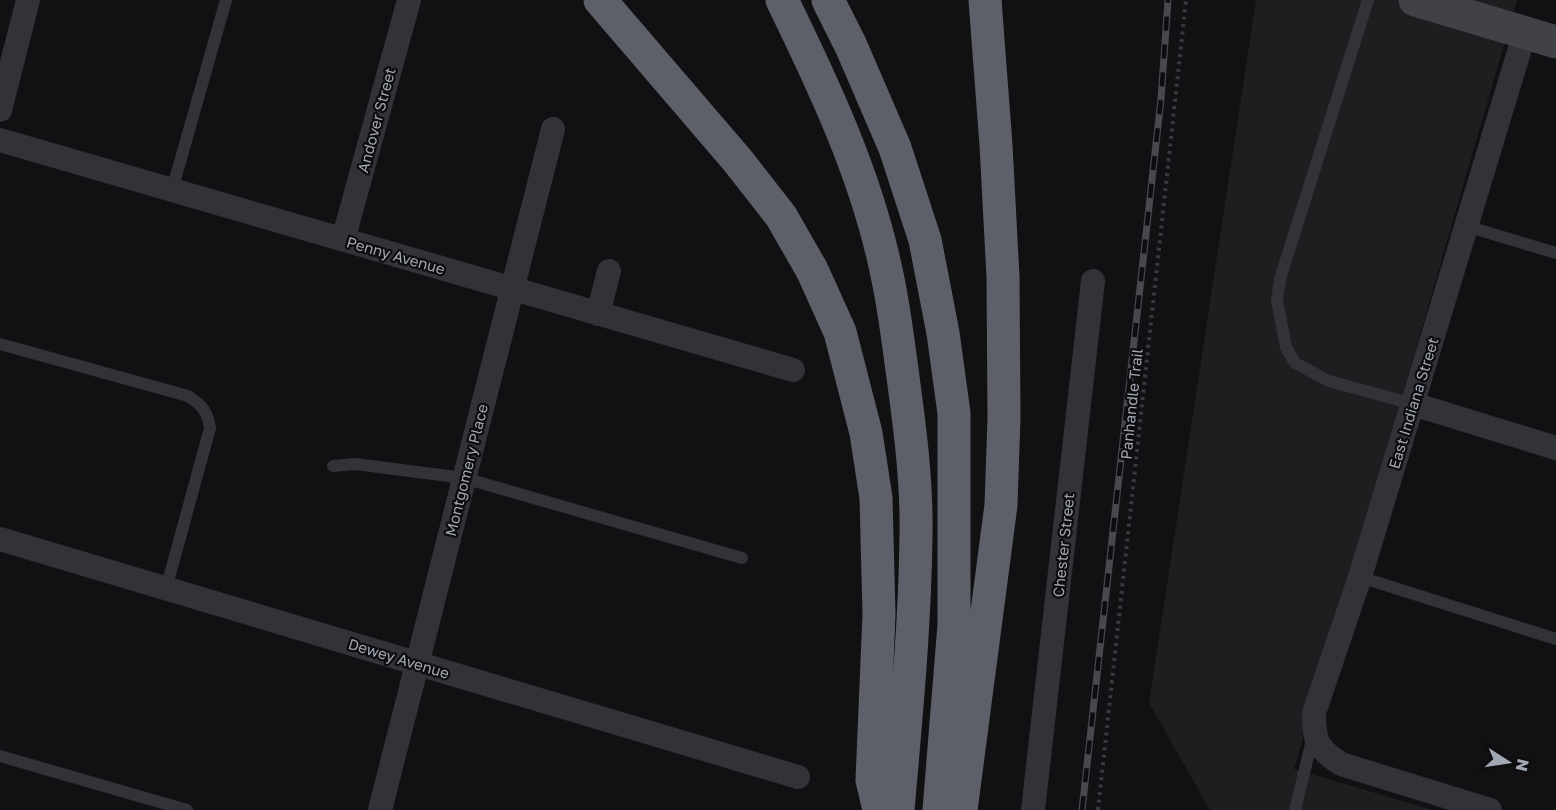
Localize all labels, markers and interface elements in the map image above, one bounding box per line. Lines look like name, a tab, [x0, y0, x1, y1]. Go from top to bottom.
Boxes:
street label: Andover Street	[353, 66, 399, 174]
street label: Penny Avenue	[345, 232, 448, 278]
street label: East Indiana Street	[1384, 335, 1442, 471]
street label: Panhandle Trail	[1116, 347, 1146, 460]
street label: Montgomery Place	[441, 402, 491, 538]
street label: Chester Street	[1049, 492, 1077, 598]
street label: Dewey Avenue	[346, 634, 452, 682]
north arrow	[1478, 732, 1538, 792]
text: N	[1512, 757, 1534, 773]

